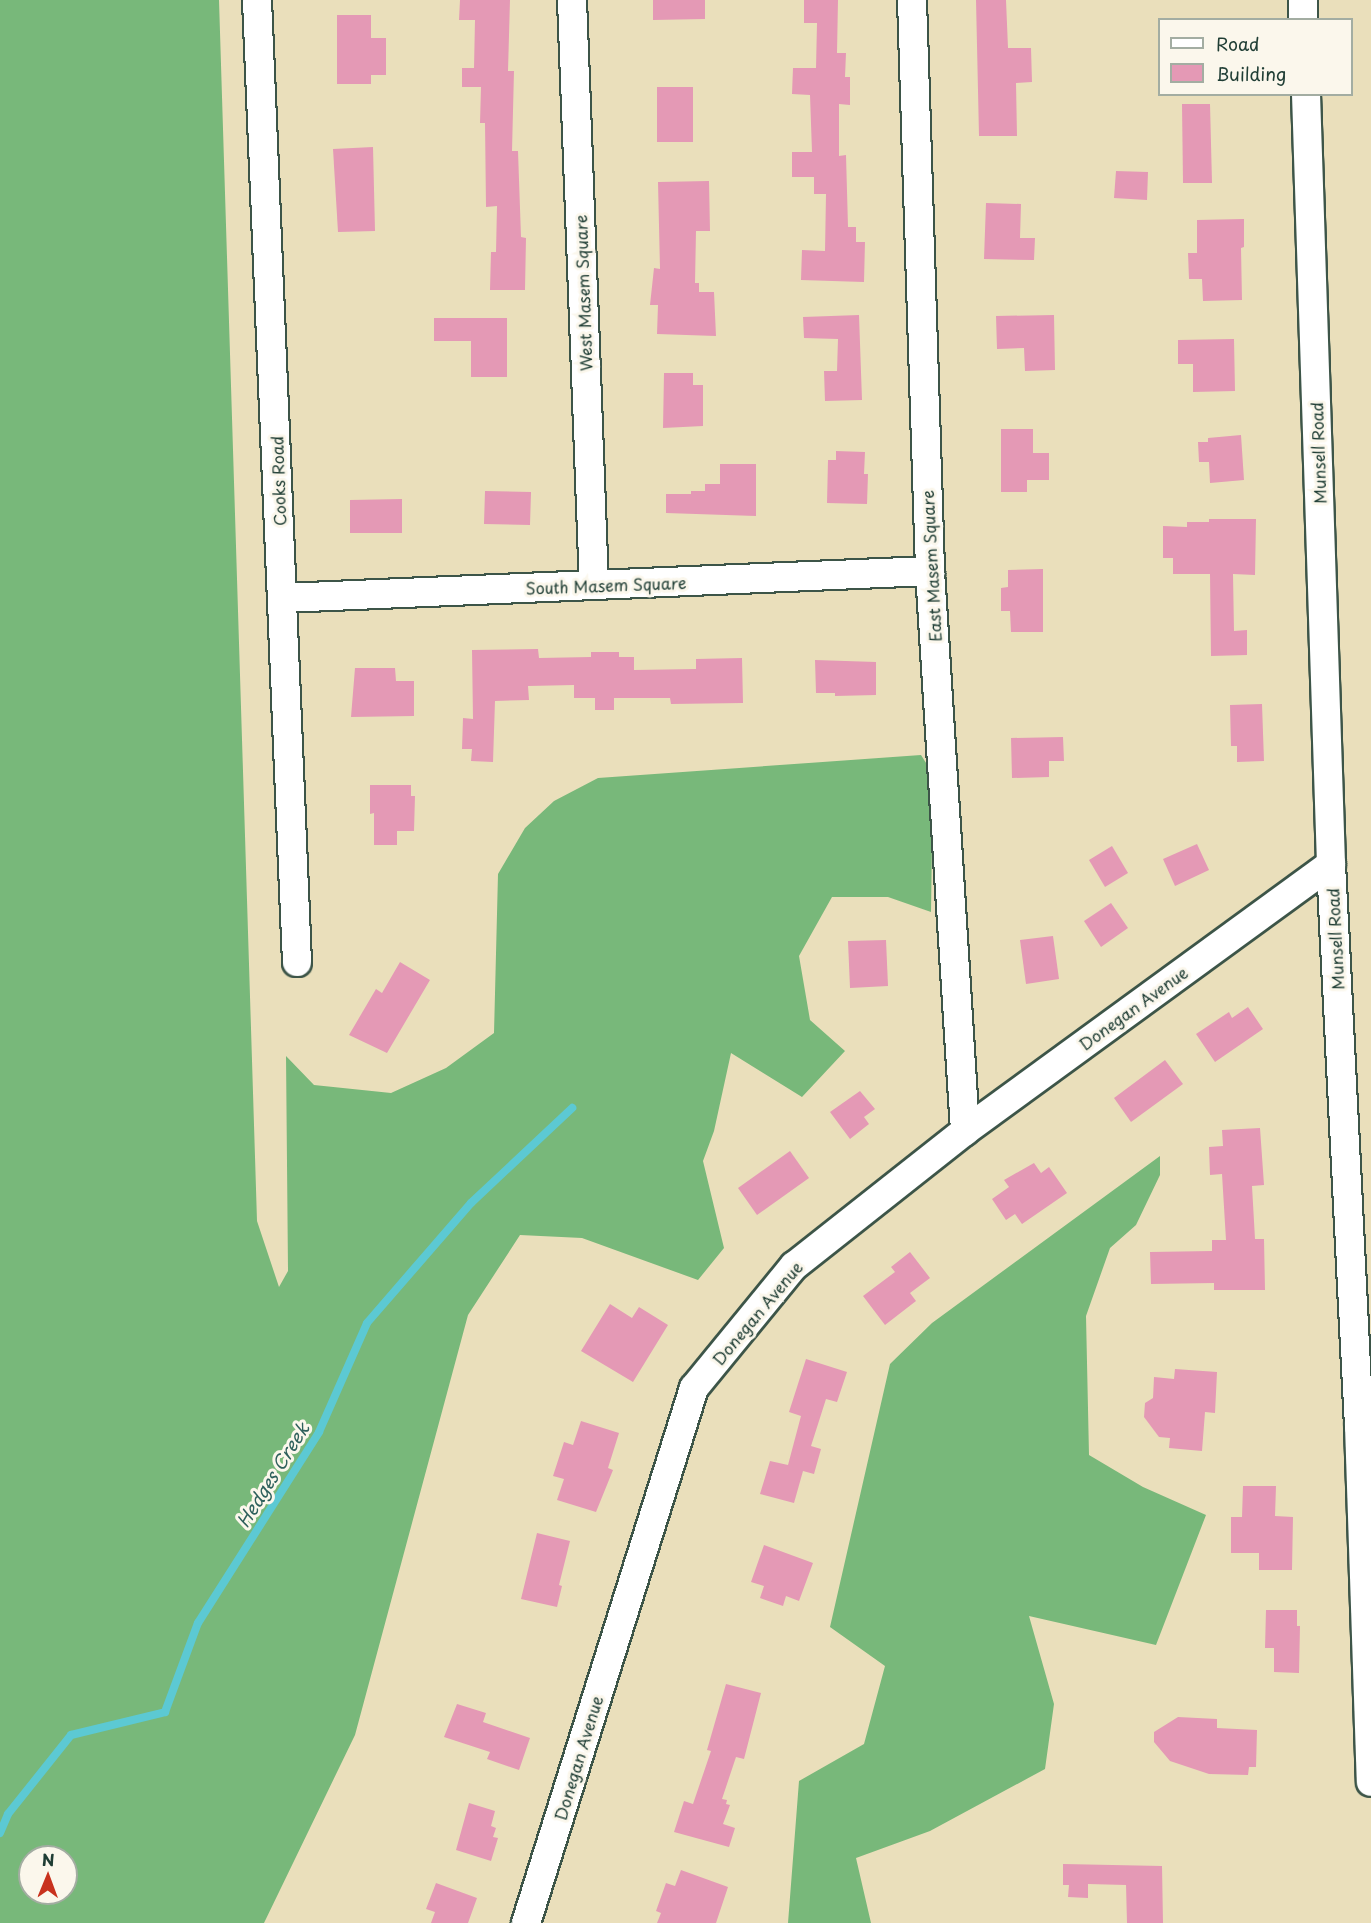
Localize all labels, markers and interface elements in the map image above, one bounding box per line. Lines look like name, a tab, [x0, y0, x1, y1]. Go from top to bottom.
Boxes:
legend	[1158, 18, 1353, 96]
text: Road	[1216, 30, 1260, 57]
text: Building	[1216, 60, 1286, 87]
street label: West Masem Square	[571, 215, 595, 371]
street label: Munsell Road	[1307, 401, 1329, 505]
street label: Cooks Road	[267, 435, 289, 527]
street label: East Masem Square	[917, 490, 945, 642]
street label: South Masem Square	[524, 573, 688, 597]
street label: Munsell Road	[1323, 887, 1347, 991]
street label: Donegan Avenue	[1075, 962, 1191, 1054]
street label: Donegan Avenue	[708, 1257, 806, 1369]
water label: Hedges Creek	[232, 1418, 314, 1532]
street label: Donegan Avenue	[550, 1693, 606, 1823]
north arrow	[18, 1845, 78, 1905]
text: N	[42, 1847, 55, 1871]

